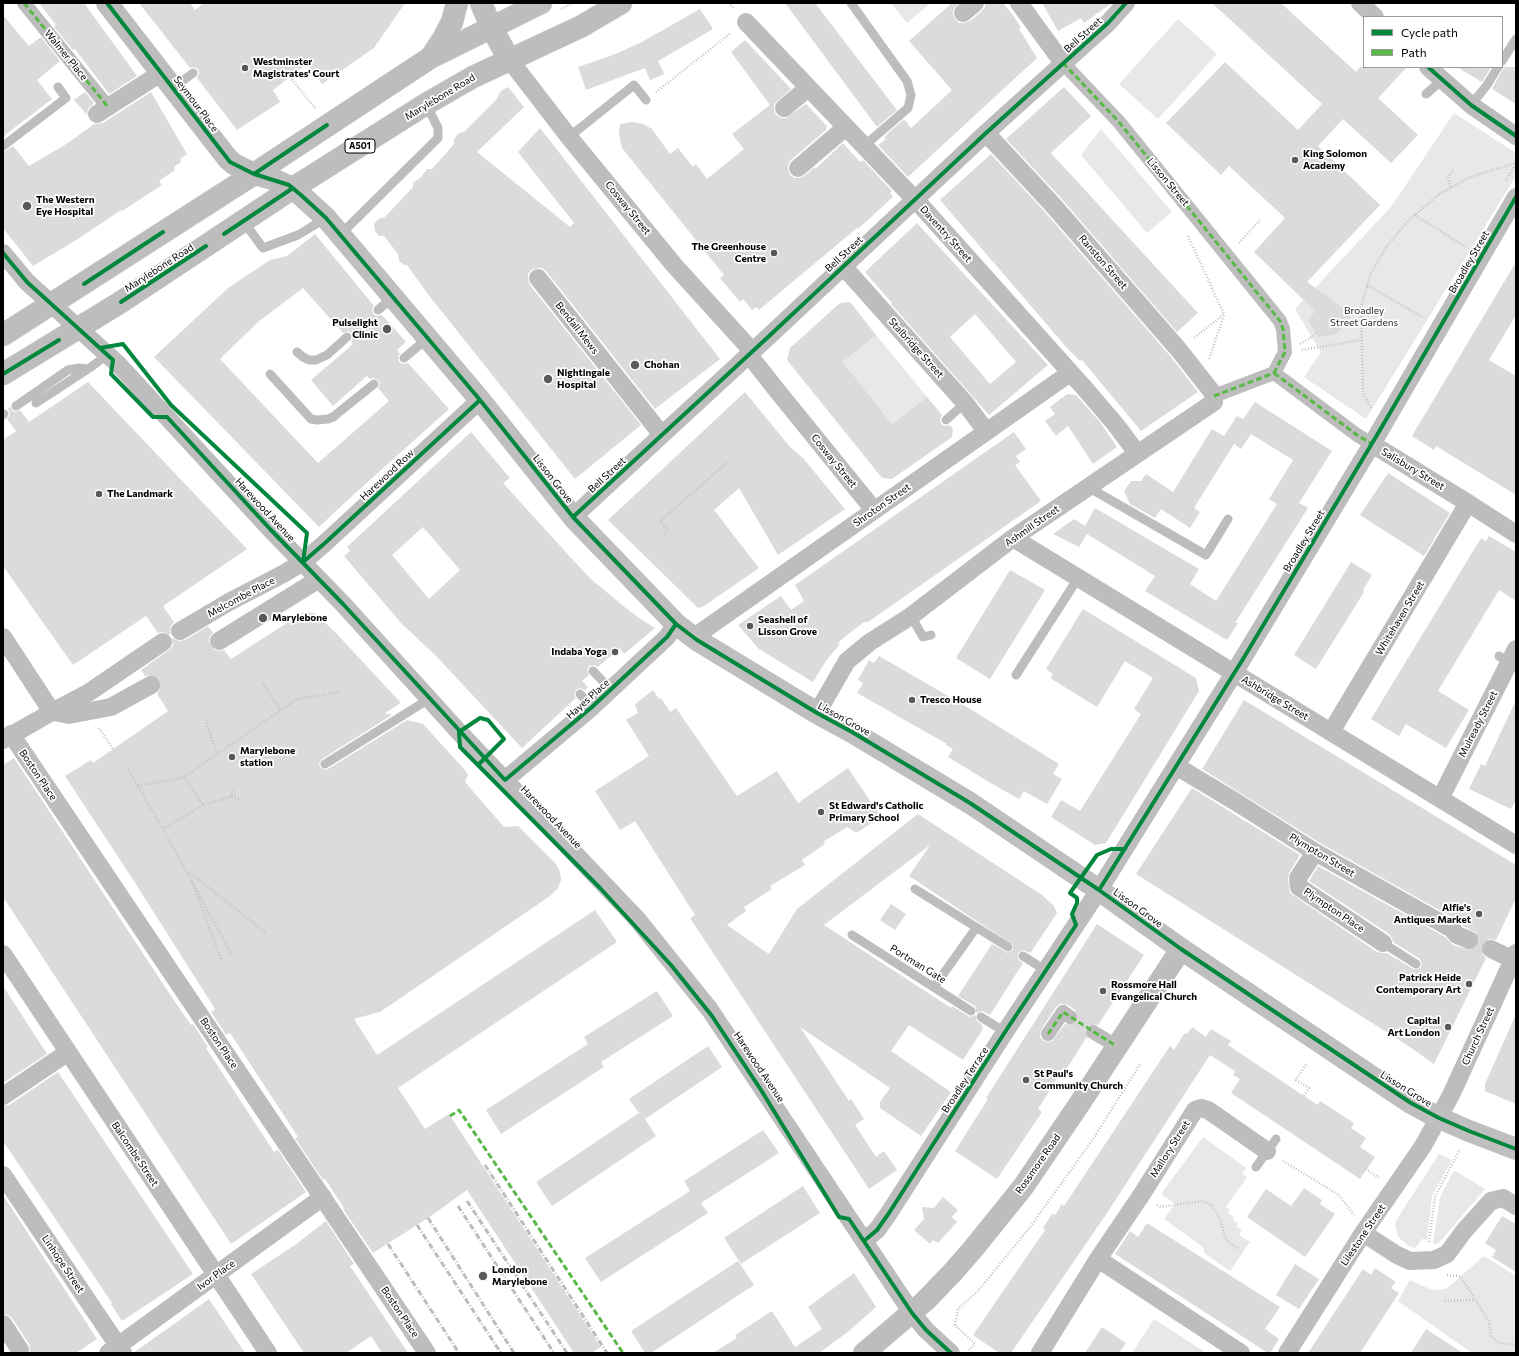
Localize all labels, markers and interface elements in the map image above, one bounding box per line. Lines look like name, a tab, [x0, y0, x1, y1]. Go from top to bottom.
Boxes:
street label: Bell Street	[1062, 15, 1104, 55]
legend	[1363, 16, 1503, 68]
text: Cycle path	[1401, 25, 1458, 39]
street label: Walmer Place	[42, 27, 90, 83]
text: Path	[1401, 45, 1427, 59]
place label: Westminster Magistrates' Court	[253, 56, 339, 80]
marker: Westminster Magistrates' Court	[240, 63, 250, 73]
street label: Marylebone Road	[403, 71, 477, 123]
street label: Seymour Place	[171, 74, 221, 134]
road number: A501	[345, 139, 375, 153]
place label: King Solomon Academy	[1303, 148, 1367, 172]
street label: Lisson Street	[1144, 155, 1192, 209]
marker: King Solomon Academy	[1290, 155, 1300, 165]
street label: Cosway Street	[603, 179, 653, 237]
place label: The Western Eye Hospital	[36, 194, 94, 218]
marker: The Western Eye Hospital	[21, 200, 33, 212]
street label: Daventry Street	[917, 203, 975, 265]
street label: Broadley Street	[1446, 229, 1492, 295]
street label: Ranston Street	[1076, 232, 1130, 292]
street label: Bell Street	[823, 234, 865, 274]
street label: Marylebone Road	[122, 241, 196, 295]
place label: The Greenhouse Centre	[692, 241, 766, 264]
marker: The Greenhouse Centre	[769, 248, 779, 258]
street label: Bendall Mews	[553, 300, 601, 356]
park label: Broadley Street Gardens	[1330, 305, 1398, 328]
street label: Stalbridge Street	[886, 315, 946, 381]
place label: Pulselight Clinic	[332, 317, 378, 340]
marker: Pulselight Clinic	[381, 323, 393, 335]
marker: Chohan	[629, 359, 641, 371]
place label: Chohan	[644, 359, 679, 371]
place label: Nightingale Hospital	[557, 367, 610, 390]
marker: Nightingale Hospital	[542, 373, 554, 385]
street label: Cosway Street	[809, 432, 859, 490]
street label: Salisbury Street	[1379, 445, 1447, 493]
street label: Harewood Row	[358, 447, 416, 503]
street label: Lisson Grove	[530, 452, 576, 506]
street label: Bell Street	[586, 455, 628, 495]
street label: Harewood Avenue	[232, 476, 298, 544]
street label: Shroton Street	[851, 481, 913, 529]
place label: The Landmark	[107, 488, 173, 500]
marker: The Landmark	[94, 489, 104, 499]
street label: Ashmill Street	[1002, 503, 1062, 549]
street label: Broadley Street	[1281, 508, 1327, 574]
street label: Melcombe Place	[205, 574, 277, 620]
street label: Whitehaven Street	[1373, 579, 1427, 657]
marker: Marylebone	[257, 612, 269, 624]
place label: Marylebone	[272, 612, 327, 624]
place label: Seashell of Lisson Grove	[758, 614, 817, 638]
marker: Seashell of Lisson Grove	[745, 621, 755, 631]
place label: Indaba Yoga	[551, 646, 607, 658]
marker: Indaba Yoga	[610, 647, 620, 657]
street label: Ashbridge Street	[1239, 673, 1311, 723]
street label: Hayes Place	[564, 677, 612, 721]
street label: Mulready Street	[1456, 689, 1500, 759]
place label: Tresco House	[920, 694, 982, 706]
marker: Tresco House	[907, 695, 917, 705]
street label: Lisson Grove	[816, 700, 872, 738]
place label: Marylebone station	[240, 745, 295, 768]
street label: Boston Place	[17, 747, 59, 803]
marker: Marylebone station	[227, 752, 237, 762]
street label: Harewood Avenue	[518, 783, 584, 851]
place label: St Edward's Catholic Primary School	[829, 800, 923, 824]
marker: St Edward's Catholic Primary School	[816, 807, 826, 817]
street label: Plympton Street	[1287, 831, 1357, 879]
street label: Plympton Place	[1301, 885, 1367, 935]
street label: Lisson Grove	[1111, 886, 1165, 930]
place label: Alfie's Antiques Market	[1394, 902, 1471, 926]
marker: Alfie's Antiques Market	[1474, 909, 1484, 919]
street label: Portman Gate	[888, 942, 948, 986]
place label: Patrick Heide Contemporary Art	[1376, 972, 1461, 996]
place label: Rossmore Hall Evangelical Church	[1111, 979, 1197, 1002]
marker: Patrick Heide Contemporary Art	[1464, 979, 1474, 989]
marker: Rossmore Hall Evangelical Church	[1098, 986, 1108, 996]
street label: Church Street	[1459, 1005, 1497, 1067]
street label: Boston Place	[198, 1015, 240, 1071]
place label: Capital Art London	[1387, 1015, 1440, 1038]
marker: Capital Art London	[1443, 1022, 1453, 1032]
street label: Harewood Avenue	[731, 1029, 787, 1105]
street label: Broadley Terrace	[939, 1045, 991, 1115]
place label: St Paul's Community Church	[1034, 1068, 1123, 1092]
street label: Lisson Grove	[1378, 1068, 1434, 1110]
marker: St Paul's Community Church	[1021, 1075, 1031, 1085]
street label: Mallory Street	[1148, 1118, 1192, 1180]
street label: Balcombe Street	[109, 1119, 161, 1189]
street label: Rossmore Road	[1013, 1132, 1063, 1196]
street label: Lilestone Street	[1338, 1202, 1388, 1268]
street label: Linhope Street	[39, 1233, 87, 1295]
street label: Ivor Place	[195, 1257, 237, 1293]
place label: London Marylebone	[492, 1264, 547, 1288]
marker: London Marylebone	[477, 1270, 489, 1282]
street label: Boston Place	[379, 1284, 421, 1340]

